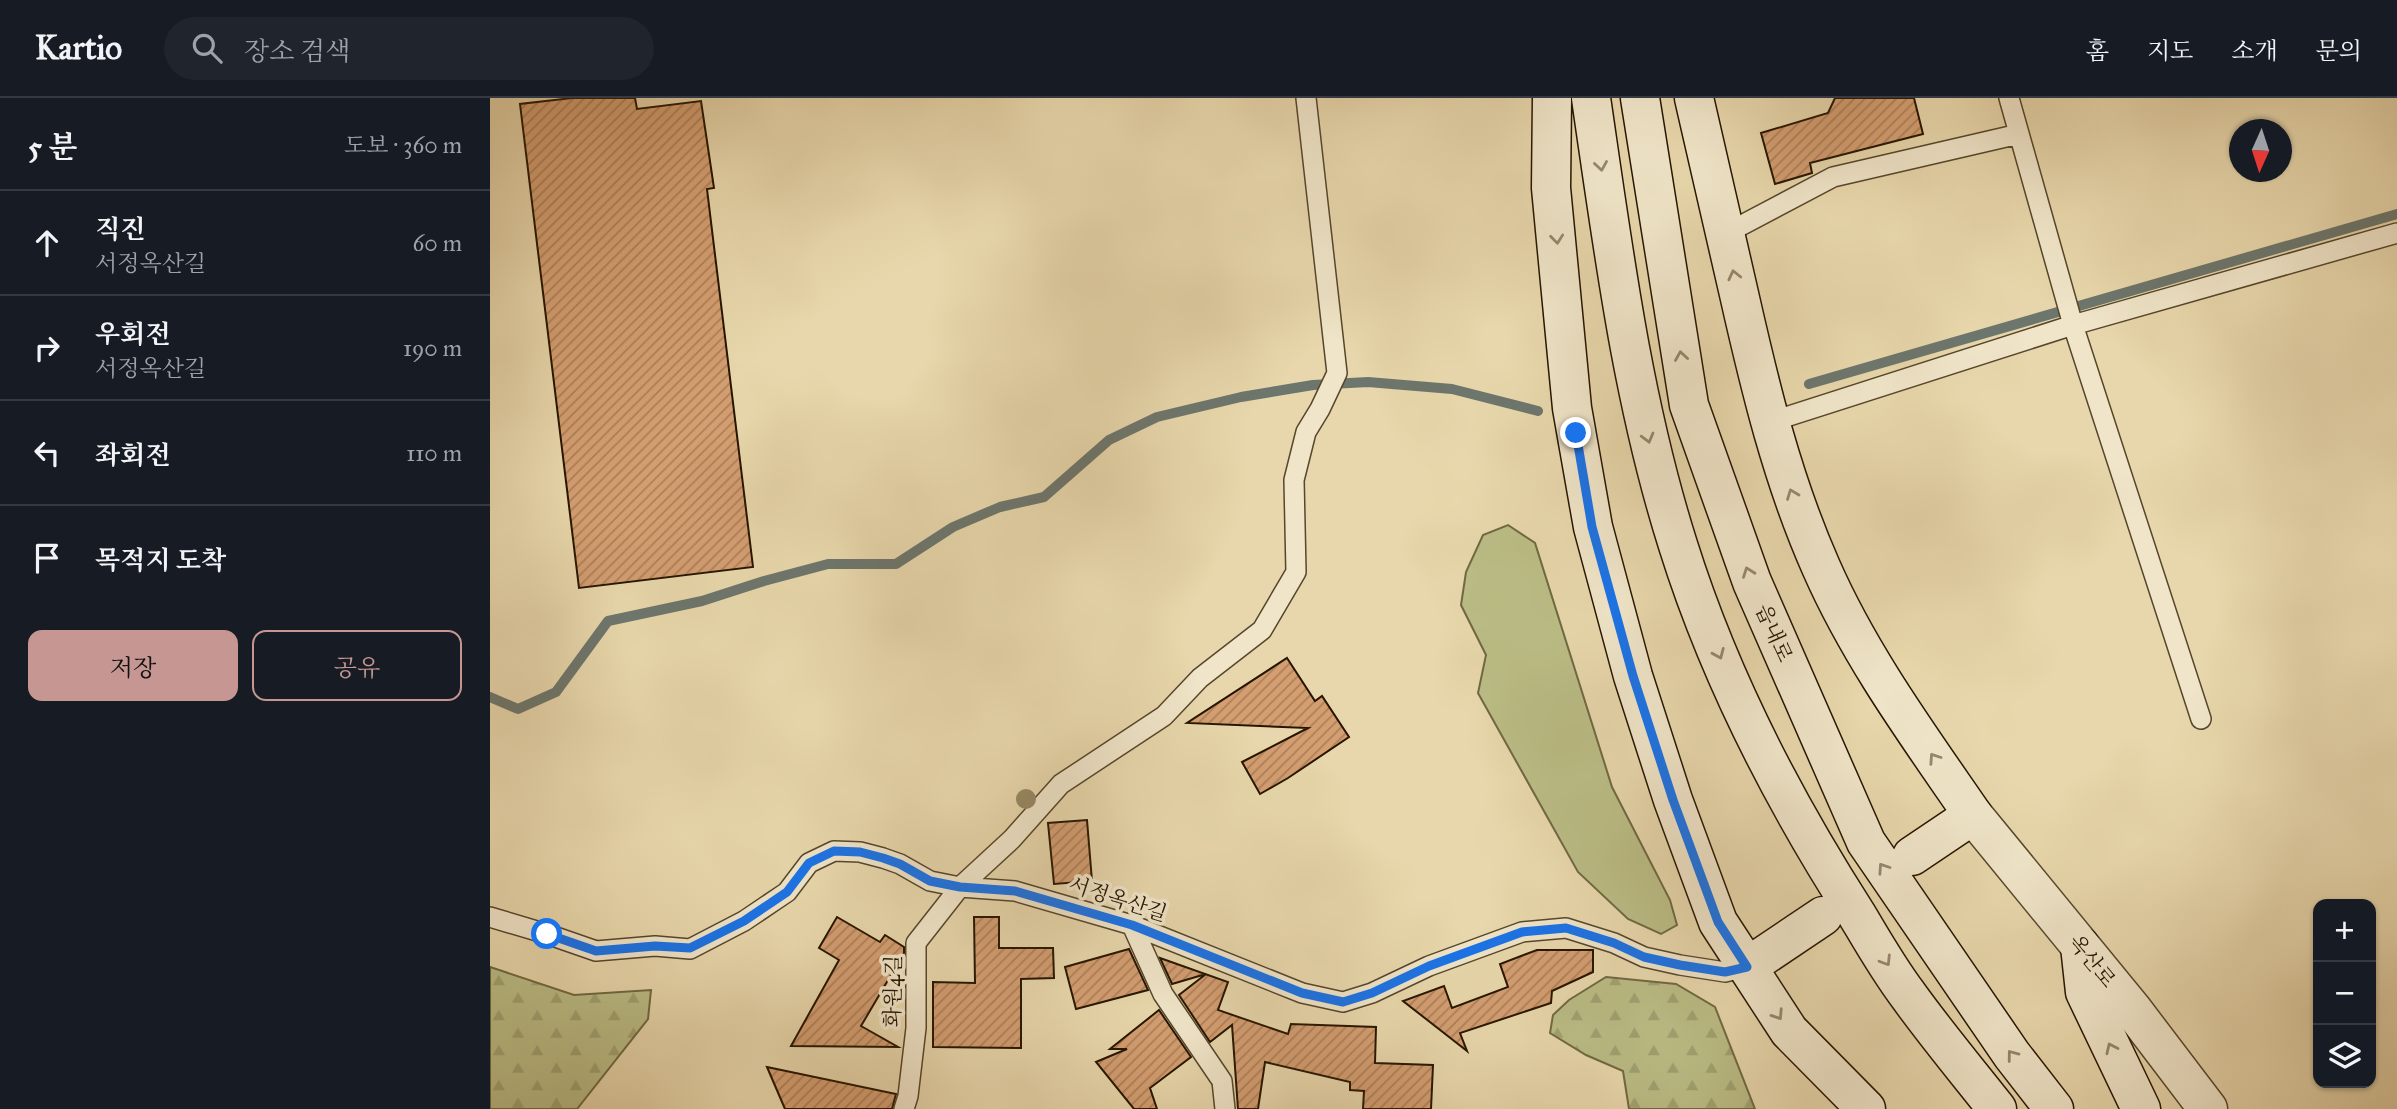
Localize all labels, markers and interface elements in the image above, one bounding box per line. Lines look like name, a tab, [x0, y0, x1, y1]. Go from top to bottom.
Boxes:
search box	[164, 17, 654, 80]
text: Kartio	[35, 28, 122, 68]
icon: search	[188, 29, 226, 67]
text: 장소 검색	[244, 35, 350, 67]
text: 홈	[2086, 36, 2109, 66]
text: 지도	[2147, 36, 2193, 66]
text: 소개	[2231, 36, 2278, 66]
text: 문의	[2316, 36, 2362, 66]
north arrow	[2229, 119, 2292, 182]
text: 5 분	[28, 129, 77, 165]
text: 도보 · 360 m	[344, 131, 462, 159]
one-way arrow	[1593, 160, 1608, 171]
text: 직진	[95, 213, 145, 245]
icon: ahead	[28, 224, 66, 262]
text: 60 m	[413, 229, 462, 257]
one-way arrow	[1549, 234, 1564, 245]
text: 서정옥산길	[95, 249, 206, 277]
one-way arrow	[1728, 269, 1743, 281]
text: 우회전	[95, 318, 170, 350]
icon: right	[28, 329, 66, 367]
text: 190 m	[403, 334, 462, 362]
one-way arrow	[1674, 350, 1689, 362]
text: 서정옥산길	[95, 354, 206, 382]
route end	[1560, 417, 1591, 448]
one-way arrow	[1640, 432, 1654, 444]
icon: left	[28, 434, 66, 472]
text: 좌회전	[95, 439, 170, 471]
text: 110 m	[406, 439, 462, 467]
one-way arrow	[1787, 489, 1801, 501]
icon: arrive	[28, 539, 66, 577]
text: 목적지 도착	[95, 544, 226, 576]
one-way arrow	[1742, 567, 1756, 579]
street label: 읍내로	[1750, 600, 1798, 666]
button: 저장	[28, 630, 238, 701]
button: 공유	[252, 630, 462, 701]
one-way arrow	[1711, 646, 1725, 659]
one-way arrow	[1929, 753, 1942, 766]
one-way arrow	[1879, 863, 1891, 876]
street label: 서정옥산길	[1066, 871, 1170, 927]
map controls	[2313, 899, 2376, 1088]
button: +	[2313, 899, 2376, 962]
route start	[531, 918, 562, 949]
street label: 옥산로	[2063, 929, 2121, 993]
one-way arrow	[1877, 953, 1890, 966]
street label: 화원4길	[879, 954, 907, 1028]
button: −	[2313, 962, 2376, 1025]
one-way arrow	[1770, 1007, 1783, 1020]
button: layers	[2313, 1025, 2376, 1088]
one-way arrow	[2105, 1043, 2119, 1055]
one-way arrow	[2008, 1050, 2021, 1063]

